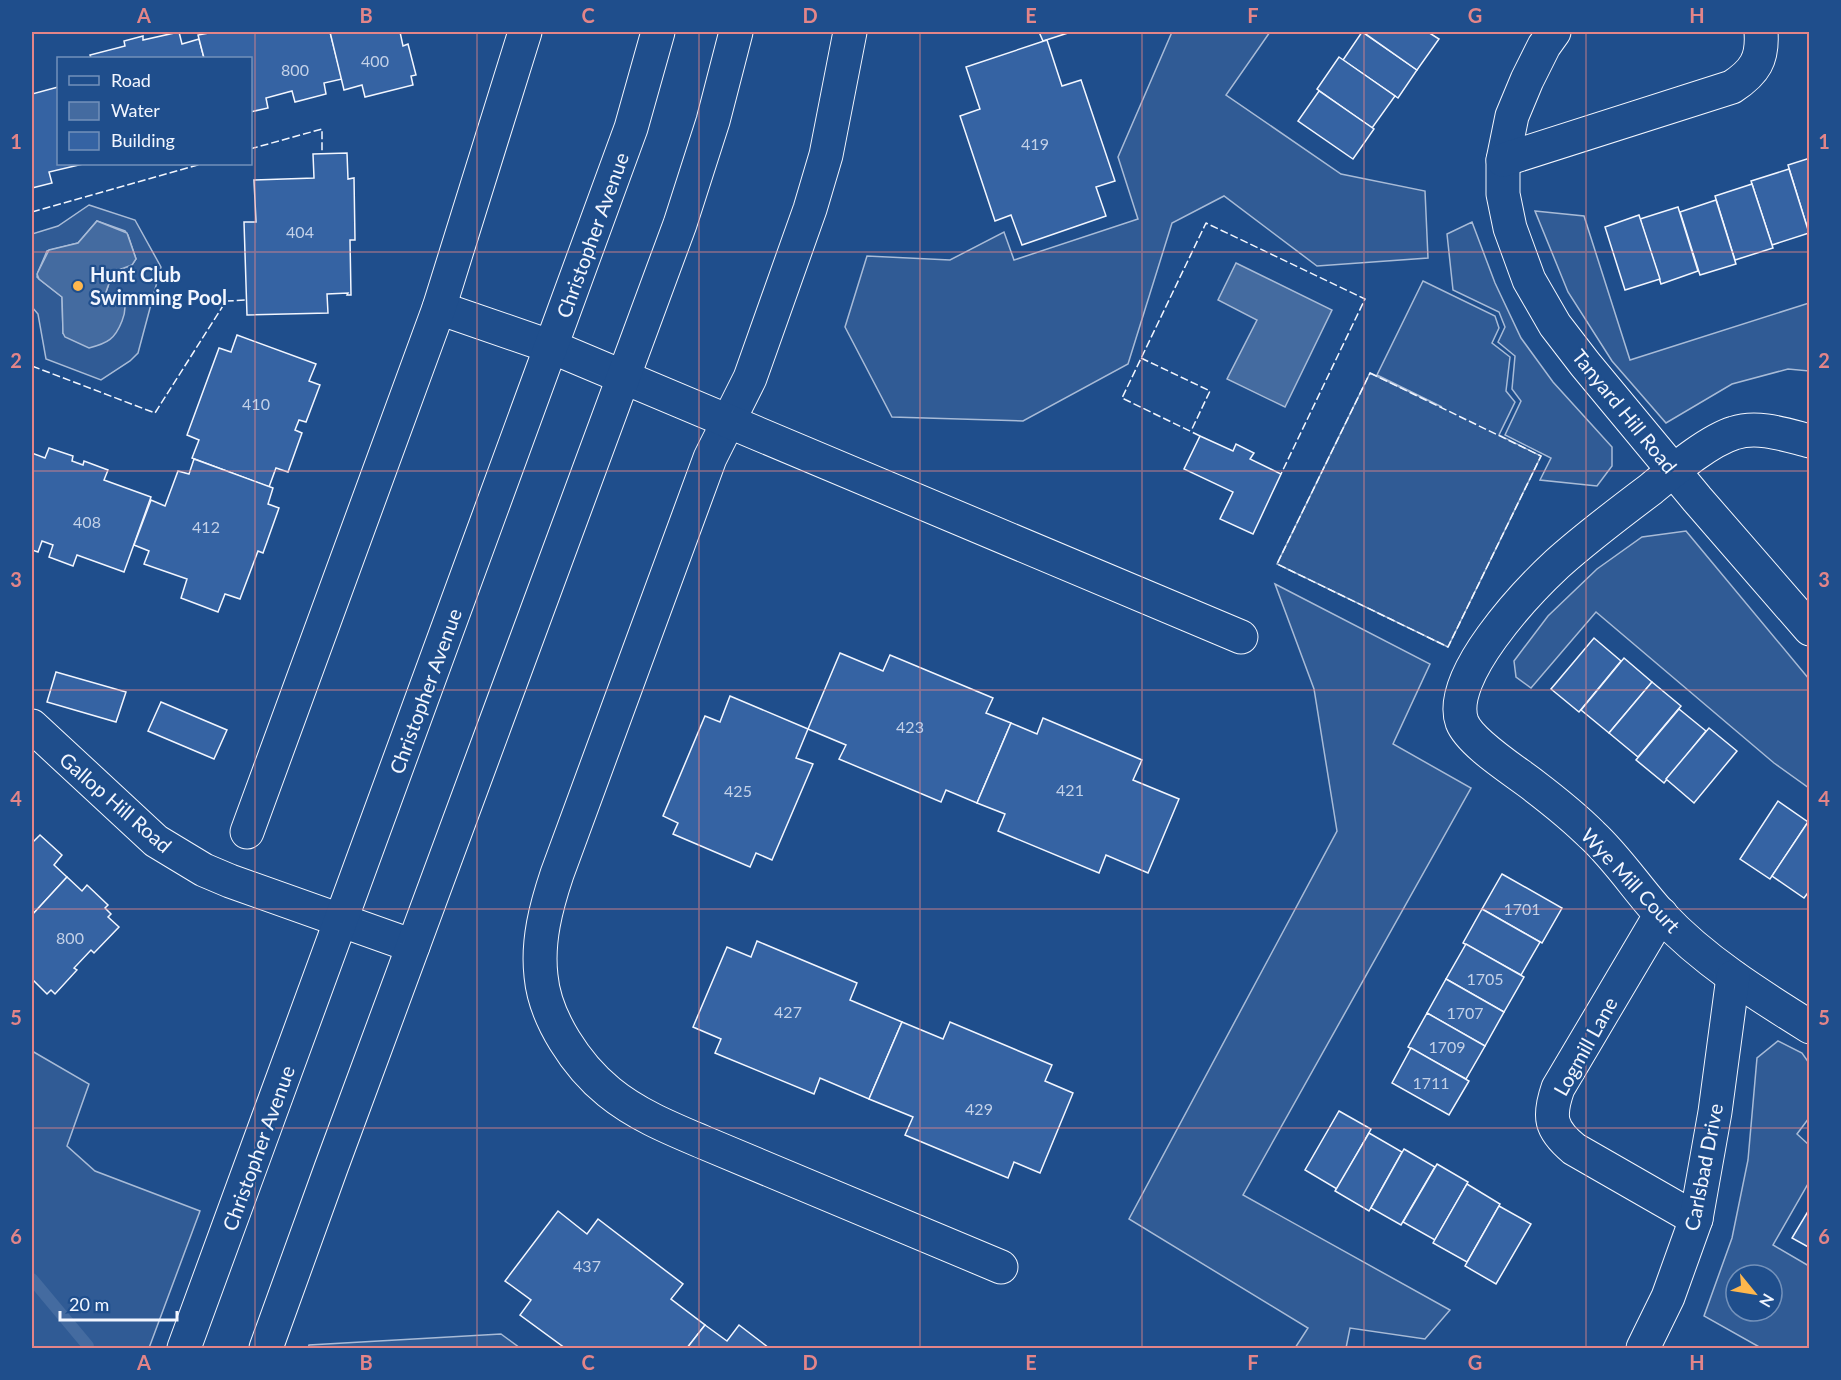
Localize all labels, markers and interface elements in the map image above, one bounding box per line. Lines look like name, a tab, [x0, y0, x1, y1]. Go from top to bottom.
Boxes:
text: A	[136, 3, 151, 27]
text: B	[359, 3, 373, 27]
text: C	[581, 3, 595, 27]
text: D	[802, 3, 818, 27]
text: E	[1025, 3, 1037, 27]
text: F	[1247, 3, 1259, 27]
text: G	[1468, 3, 1482, 27]
text: H	[1689, 3, 1705, 27]
house number: 400	[361, 51, 389, 70]
legend	[57, 57, 252, 165]
house number: 800	[281, 60, 309, 79]
text: Road	[111, 69, 151, 91]
text: Water	[111, 99, 160, 121]
text: 1	[10, 129, 22, 153]
text: Building	[111, 129, 175, 151]
text: 1	[1818, 129, 1830, 153]
house number: 419	[1021, 134, 1049, 153]
street label: Christopher Avenue	[551, 149, 633, 321]
house number: 404	[286, 222, 314, 241]
place label: Hunt Club Swimming Pool	[90, 262, 227, 309]
marker: Hunt Club Swimming Pool	[71, 279, 85, 293]
street label: Tanyard Hill Road	[1568, 344, 1682, 478]
text: 2	[10, 348, 22, 372]
text: 2	[1818, 348, 1830, 372]
house number: 410	[242, 394, 270, 413]
house number: 408	[73, 512, 101, 531]
house number: 412	[192, 517, 220, 536]
text: 3	[10, 567, 22, 591]
text: 3	[1818, 567, 1830, 591]
street label: Christopher Avenue	[384, 605, 466, 777]
house number: 423	[896, 717, 924, 736]
street label: Gallop Hill Road	[55, 747, 177, 857]
house number: 421	[1056, 780, 1084, 799]
house number: 425	[724, 781, 752, 800]
text: 4	[10, 786, 22, 810]
text: 4	[1818, 786, 1830, 810]
street label: Wye Mill Court	[1577, 823, 1685, 937]
house number: 1701	[1503, 899, 1541, 918]
house number: 800	[56, 928, 84, 947]
house number: 1705	[1466, 969, 1504, 988]
street label: Logmill Lane	[1548, 993, 1622, 1099]
house number: 427	[774, 1002, 802, 1021]
house number: 1707	[1446, 1003, 1484, 1022]
text: 5	[10, 1005, 22, 1029]
text: 5	[1818, 1005, 1830, 1029]
house number: 1709	[1428, 1037, 1466, 1056]
street label: Christopher Avenue	[217, 1062, 299, 1234]
house number: 1711	[1412, 1073, 1450, 1092]
house number: 429	[965, 1099, 993, 1118]
street label: Carlsbad Drive	[1679, 1101, 1727, 1233]
text: 6	[10, 1224, 22, 1248]
text: 6	[1818, 1224, 1830, 1248]
house number: 437	[573, 1256, 601, 1275]
north arrow	[1724, 1263, 1784, 1323]
scale bar	[60, 1284, 177, 1322]
text: N	[1756, 1291, 1779, 1311]
text: 20 m	[69, 1293, 109, 1315]
text: A	[136, 1350, 151, 1374]
text: B	[359, 1350, 373, 1374]
text: C	[581, 1350, 595, 1374]
text: D	[802, 1350, 818, 1374]
text: E	[1025, 1350, 1037, 1374]
text: F	[1247, 1350, 1259, 1374]
text: G	[1468, 1350, 1482, 1374]
text: H	[1689, 1350, 1705, 1374]

